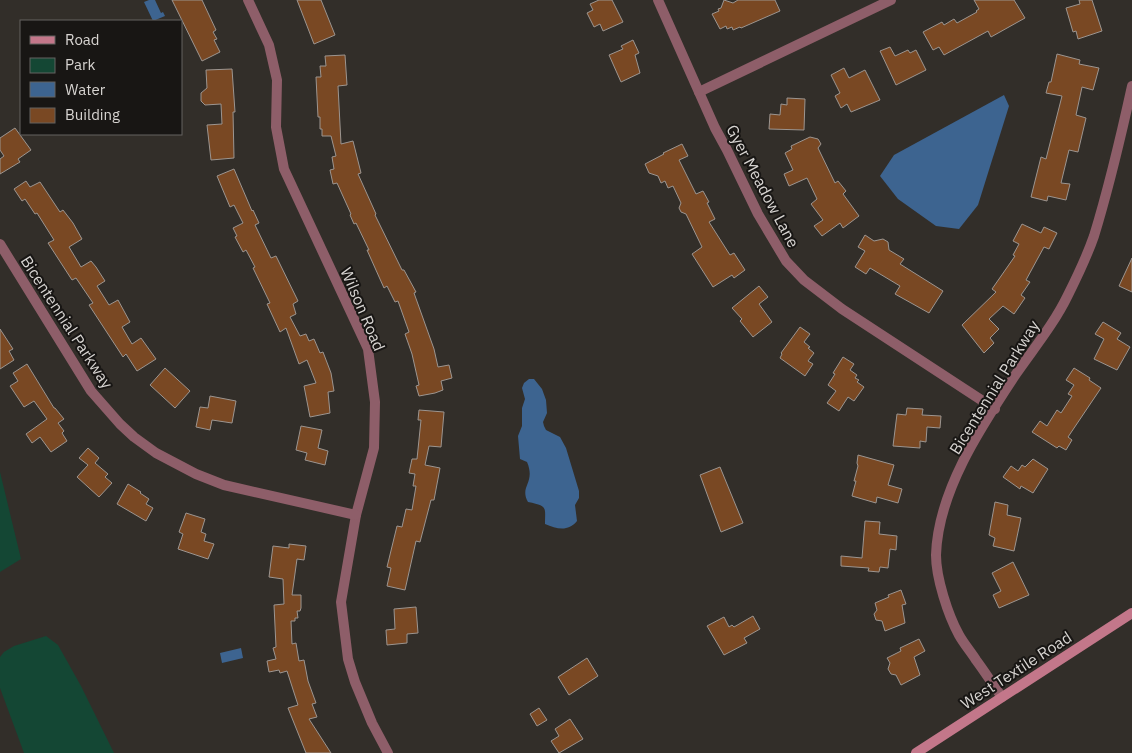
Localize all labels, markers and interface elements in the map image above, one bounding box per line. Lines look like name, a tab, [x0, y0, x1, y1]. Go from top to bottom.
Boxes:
legend	[20, 20, 182, 135]
text: Road	[65, 30, 100, 49]
text: Park	[65, 55, 95, 74]
text: Water	[65, 80, 106, 99]
text: Building	[65, 105, 120, 124]
street label: Gyer Meadow Lane	[722, 121, 804, 251]
street label: Bicentennial Parkway	[17, 252, 117, 392]
street label: Wilson Road	[336, 264, 390, 354]
street label: Bicentennial Parkway	[945, 316, 1043, 458]
street label: West Textile Road	[957, 627, 1075, 713]

